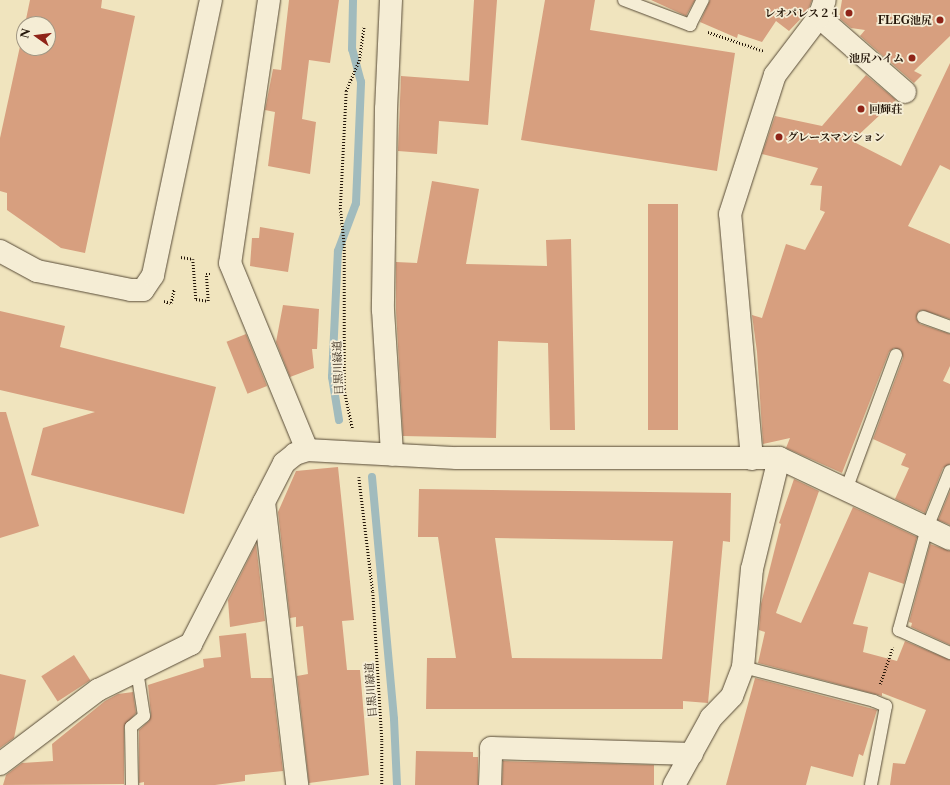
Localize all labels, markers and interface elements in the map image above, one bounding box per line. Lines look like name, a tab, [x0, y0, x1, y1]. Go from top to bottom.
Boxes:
place label: レオパレス２１	[764, 6, 841, 20]
marker: レオパレス２１	[844, 8, 854, 18]
place label: FLEG池尻	[878, 13, 932, 27]
marker: FLEG池尻	[935, 15, 945, 25]
north arrow	[16, 16, 56, 56]
text: N	[17, 27, 33, 40]
place label: 池尻ハイム	[849, 51, 904, 65]
marker: 池尻ハイム	[907, 53, 917, 63]
place label: 回輝荘	[869, 102, 902, 116]
marker: 回輝荘	[856, 104, 866, 114]
place label: グレースマンション	[787, 130, 886, 144]
marker: グレースマンション	[774, 132, 784, 142]
street label: 目黒川緑道	[330, 340, 346, 396]
street label: 目黒川緑道	[362, 662, 380, 718]

